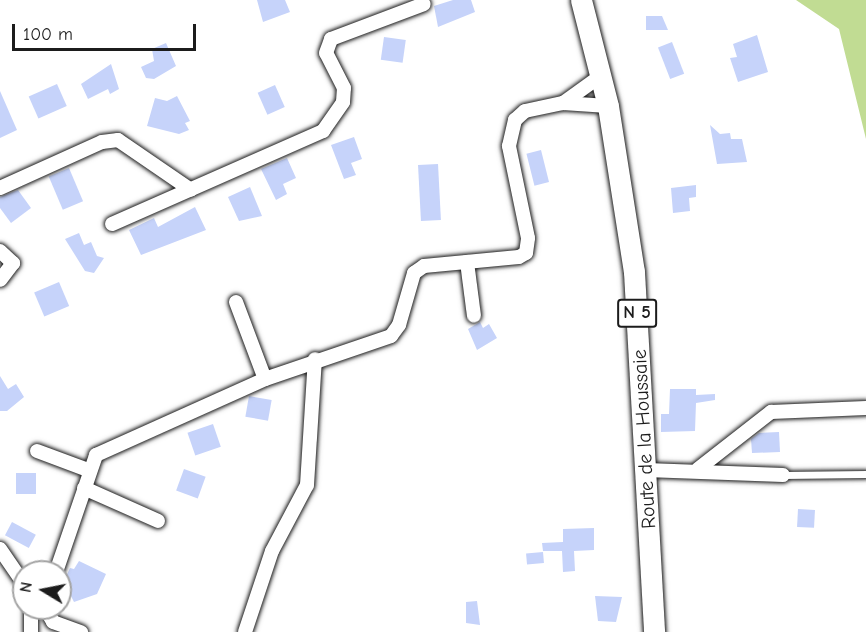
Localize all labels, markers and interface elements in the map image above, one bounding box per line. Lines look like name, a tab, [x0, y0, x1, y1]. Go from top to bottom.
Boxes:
scale bar	[15, 12, 200, 50]
text: 100 m	[23, 24, 73, 45]
road number: N 5	[616, 298, 658, 328]
street label: Route de la Houssaie	[627, 349, 661, 529]
north arrow	[12, 560, 72, 620]
text: N	[16, 581, 36, 594]

